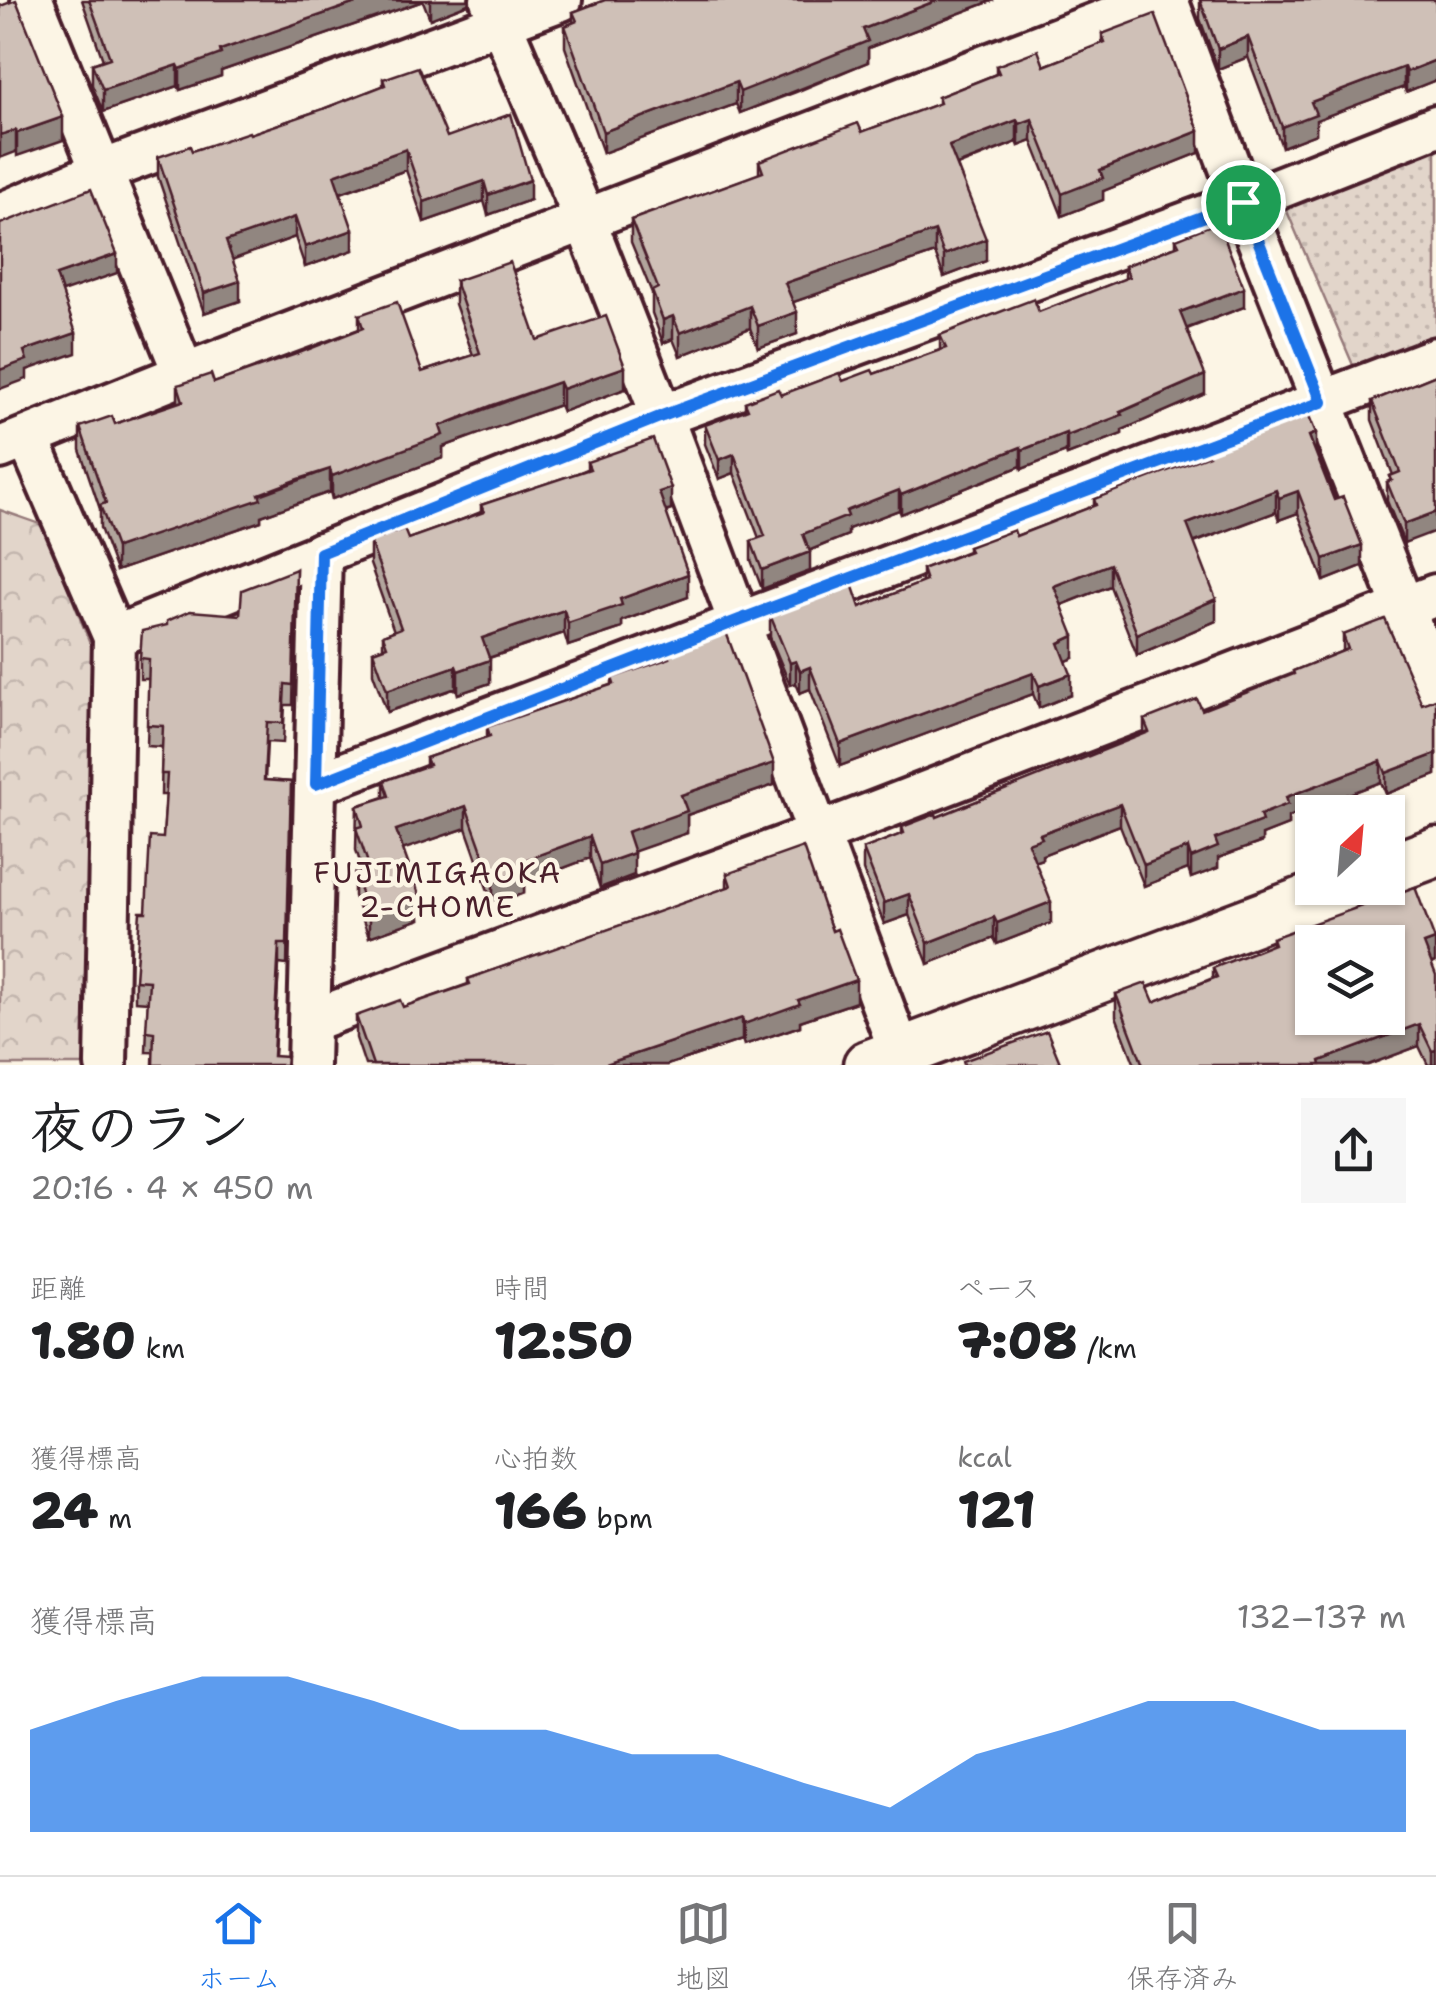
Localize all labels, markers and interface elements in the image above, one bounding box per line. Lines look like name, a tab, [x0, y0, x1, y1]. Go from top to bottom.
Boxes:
pin	[1201, 160, 1286, 245]
icon: arrive	[1216, 175, 1271, 230]
north arrow	[1295, 795, 1405, 905]
map controls	[1295, 795, 1405, 1035]
district label: FUJIMIGAOKA 2-CHOME	[313, 852, 563, 927]
button: layers	[1295, 925, 1405, 1035]
text: 夜のラン	[30, 1091, 250, 1165]
button: share	[1301, 1098, 1406, 1203]
text: 20:16 · 4 × 450 m	[30, 1166, 313, 1209]
text: 距離	[30, 1269, 86, 1307]
text: 時間	[494, 1269, 550, 1307]
text: ペース	[957, 1269, 1040, 1307]
text: 1.80	[30, 1307, 136, 1374]
text: 12:50	[494, 1307, 634, 1374]
text: 7:08	[957, 1307, 1077, 1374]
text: km	[136, 1329, 185, 1367]
text: /km	[1077, 1329, 1137, 1367]
text: kcal	[957, 1438, 1012, 1476]
text: 獲得標高	[30, 1439, 142, 1477]
text: 心拍数	[494, 1439, 578, 1477]
text: 121	[957, 1476, 1035, 1543]
text: 24	[30, 1477, 98, 1544]
text: 166	[494, 1477, 587, 1544]
text: m	[98, 1499, 132, 1537]
text: bpm	[587, 1499, 653, 1537]
text: 132–137 m	[1237, 1595, 1406, 1638]
text: 獲得標高	[30, 1599, 158, 1642]
tab: ホーム	[198, 1896, 280, 1997]
tab: 地図	[675, 1896, 731, 1997]
tab: 保存済み	[1126, 1896, 1238, 1997]

